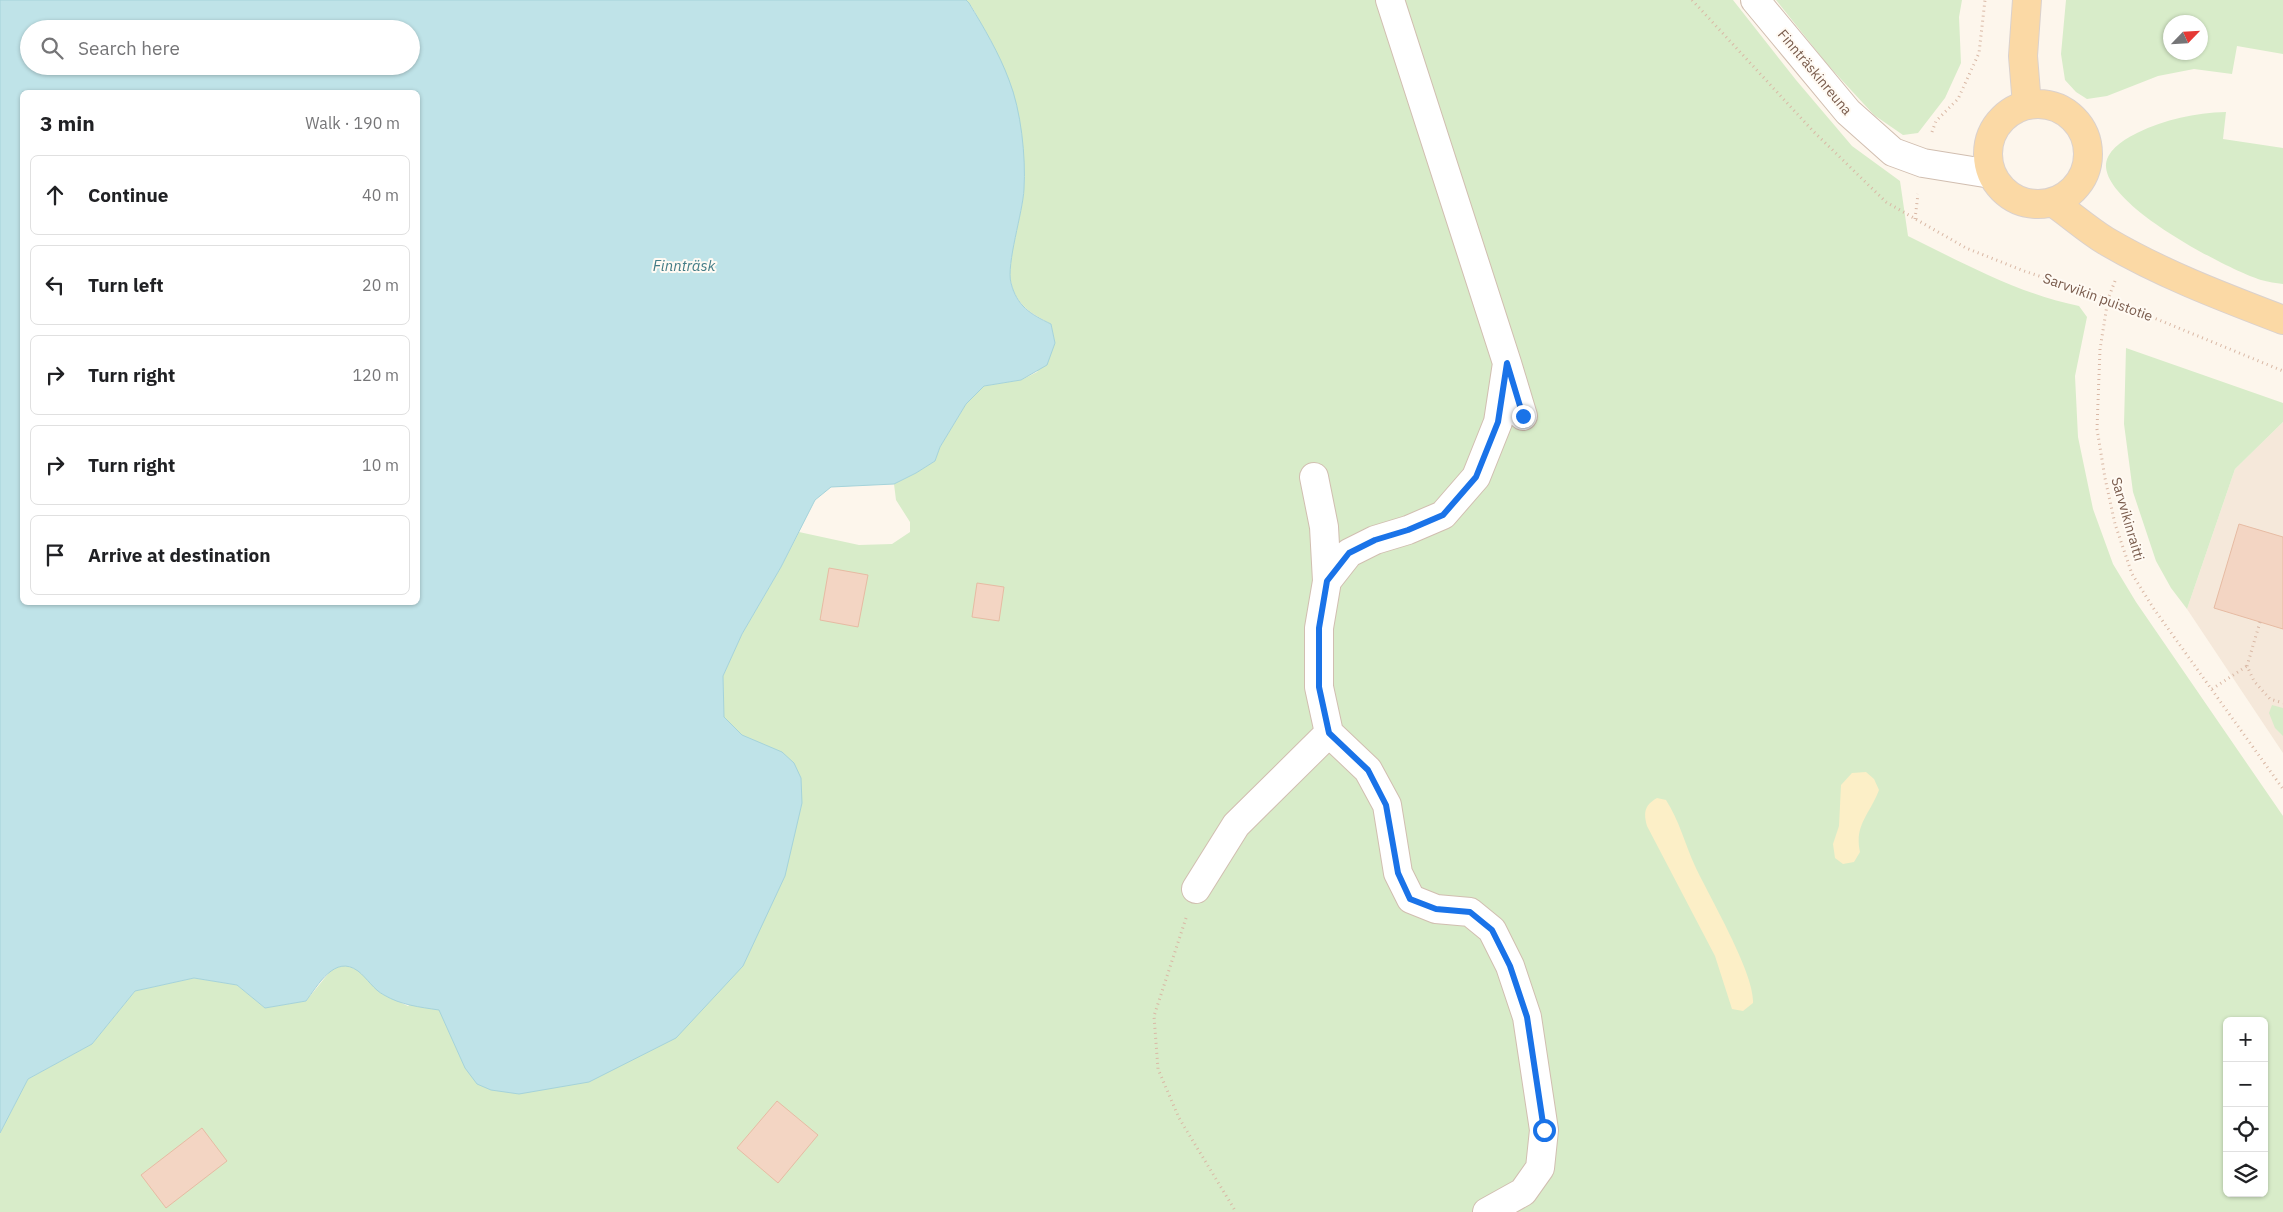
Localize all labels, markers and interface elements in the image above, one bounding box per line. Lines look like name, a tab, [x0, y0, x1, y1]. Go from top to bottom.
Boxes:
north arrow	[2163, 15, 2208, 60]
search box	[20, 20, 420, 75]
street label: Finnträskinreuna	[1774, 25, 1856, 119]
icon: search	[38, 34, 66, 62]
text: Search here	[78, 36, 180, 60]
text: 3 min	[40, 109, 95, 137]
text: Walk · 190 m	[305, 113, 400, 133]
icon: ahead	[41, 181, 69, 209]
text: Continue	[88, 183, 168, 207]
text: 40 m	[362, 185, 399, 205]
water label: Finnträsk	[653, 256, 716, 275]
street label: Sarvvikin puistotie	[2041, 269, 2156, 325]
icon: left	[41, 271, 69, 299]
text: Turn left	[88, 273, 164, 297]
text: 20 m	[362, 275, 399, 295]
icon: right	[41, 361, 69, 389]
text: Turn right	[88, 363, 175, 387]
text: 120 m	[352, 365, 399, 385]
route end	[1512, 405, 1535, 428]
icon: right	[41, 451, 69, 479]
text: Turn right	[88, 453, 175, 477]
text: 10 m	[362, 455, 399, 475]
street label: Sarvvikinraitti	[2107, 475, 2149, 563]
icon: arrive	[41, 541, 69, 569]
text: Arrive at destination	[88, 543, 271, 567]
map controls	[2223, 1017, 2268, 1197]
button: +	[2223, 1017, 2268, 1062]
button: −	[2223, 1062, 2268, 1107]
button: locate	[2223, 1107, 2268, 1152]
route start	[1533, 1119, 1556, 1142]
button: layers	[2223, 1152, 2268, 1197]

